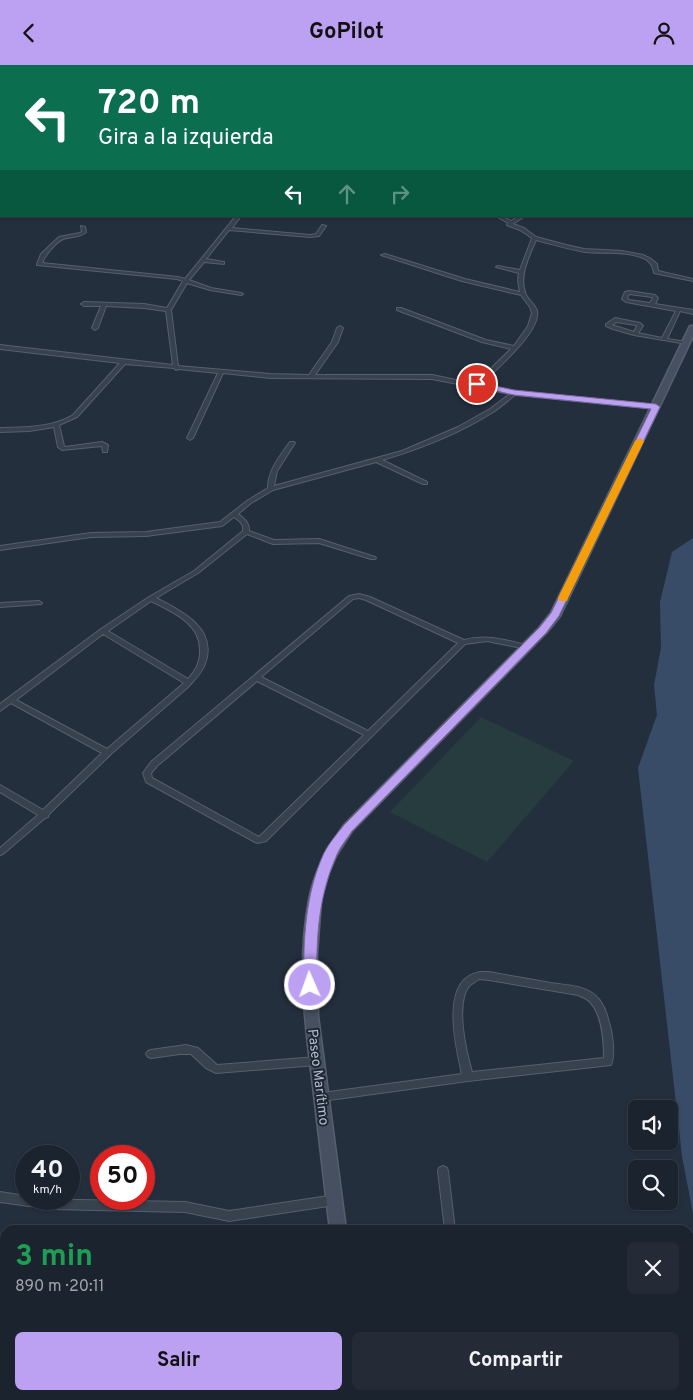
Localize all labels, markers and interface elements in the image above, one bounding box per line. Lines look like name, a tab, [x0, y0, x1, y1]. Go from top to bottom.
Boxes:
icon: back	[15, 19, 43, 47]
text: GoPilot	[309, 19, 384, 46]
icon: person	[650, 19, 678, 47]
text: 720 m	[98, 82, 200, 126]
icon: left	[15, 85, 80, 150]
text: Gira a la izquierda	[98, 125, 274, 152]
icon: left	[280, 180, 308, 208]
icon: ahead	[333, 180, 361, 208]
icon: right	[386, 180, 414, 208]
pin	[456, 363, 498, 405]
icon: arrive	[463, 370, 491, 398]
position arrow	[283, 958, 335, 1010]
street label: Paseo Marítimo	[303, 1028, 332, 1127]
map controls	[628, 1100, 678, 1210]
button: sound	[628, 1100, 678, 1150]
speed limit sign: 50	[90, 1145, 155, 1210]
text: 40	[31, 1155, 64, 1187]
button: search	[628, 1160, 678, 1210]
text: km/h	[33, 1182, 62, 1198]
text: 3 min	[15, 1239, 93, 1276]
button: close	[627, 1242, 679, 1294]
text: 890 m · 20:11	[15, 1277, 105, 1297]
button: Salir	[15, 1332, 342, 1390]
button: Compartir	[352, 1332, 679, 1390]

